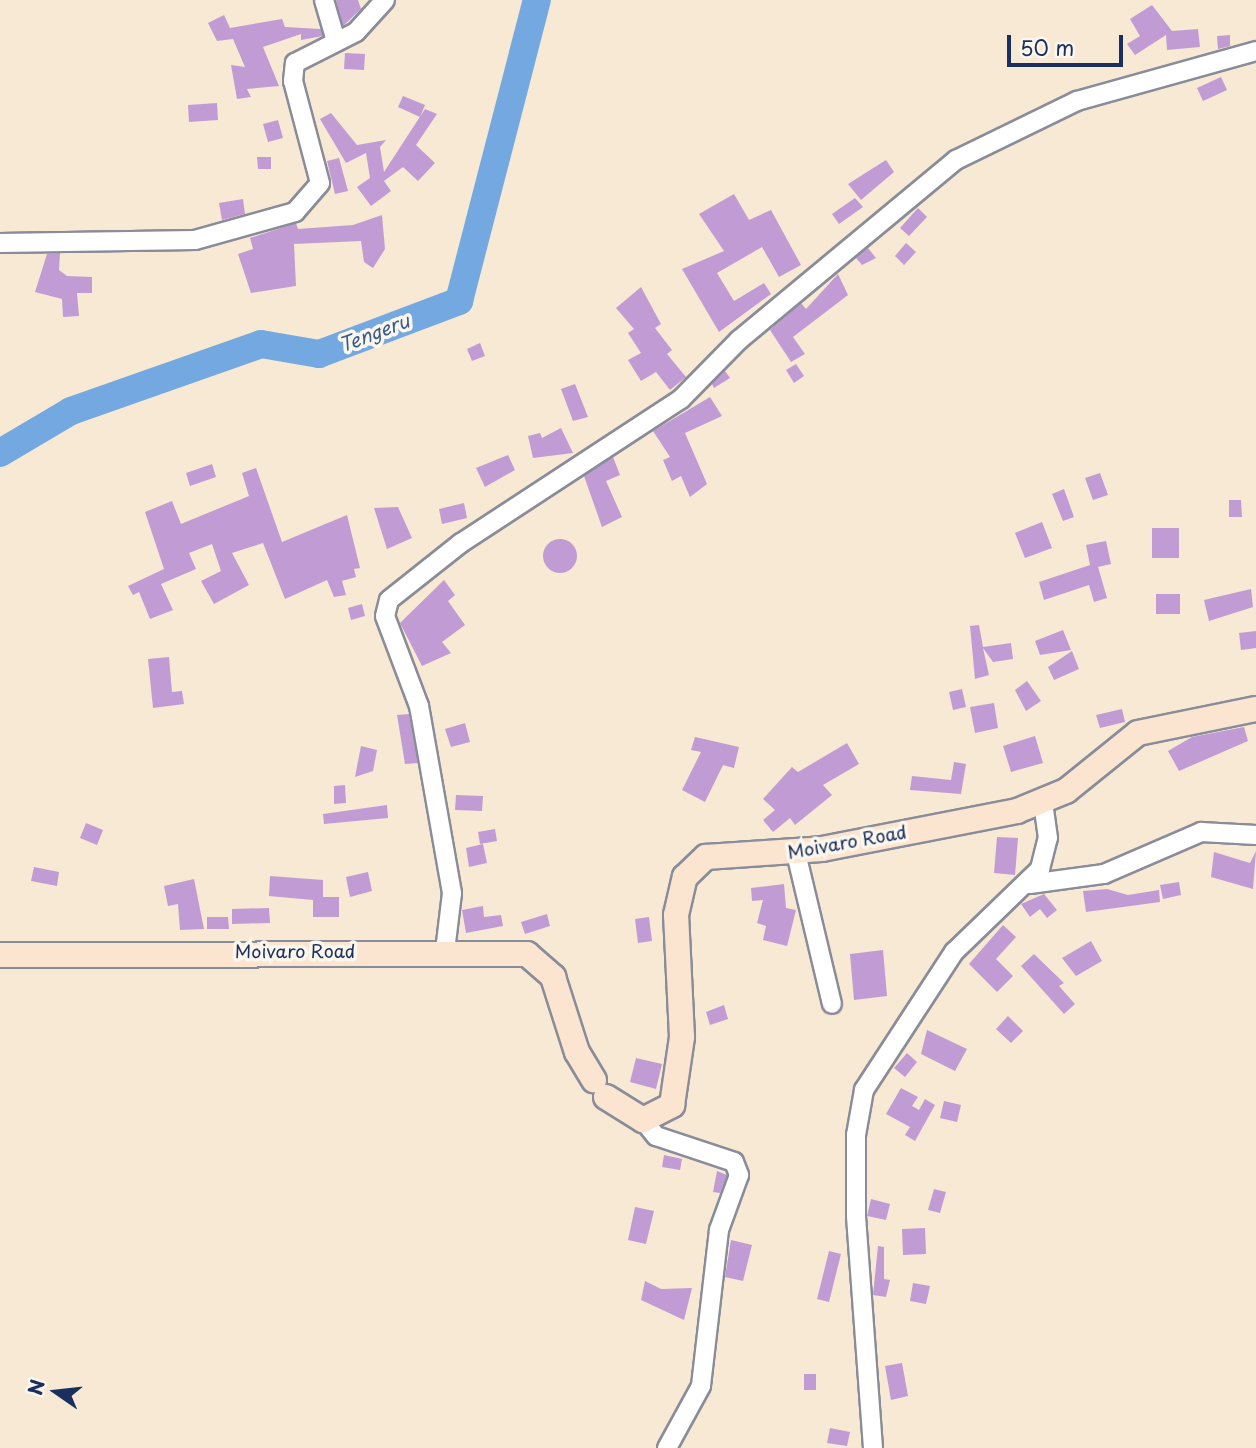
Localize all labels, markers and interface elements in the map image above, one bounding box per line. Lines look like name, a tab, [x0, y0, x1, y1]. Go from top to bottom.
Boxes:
scale bar	[1011, 21, 1126, 65]
text: 50 m	[1020, 31, 1074, 63]
water label: Tengeru	[336, 309, 412, 357]
street label: Moivaro Road	[786, 821, 908, 863]
street label: Moivaro Road	[235, 940, 355, 962]
north arrow	[21, 1357, 91, 1427]
text: N	[20, 1376, 51, 1398]

